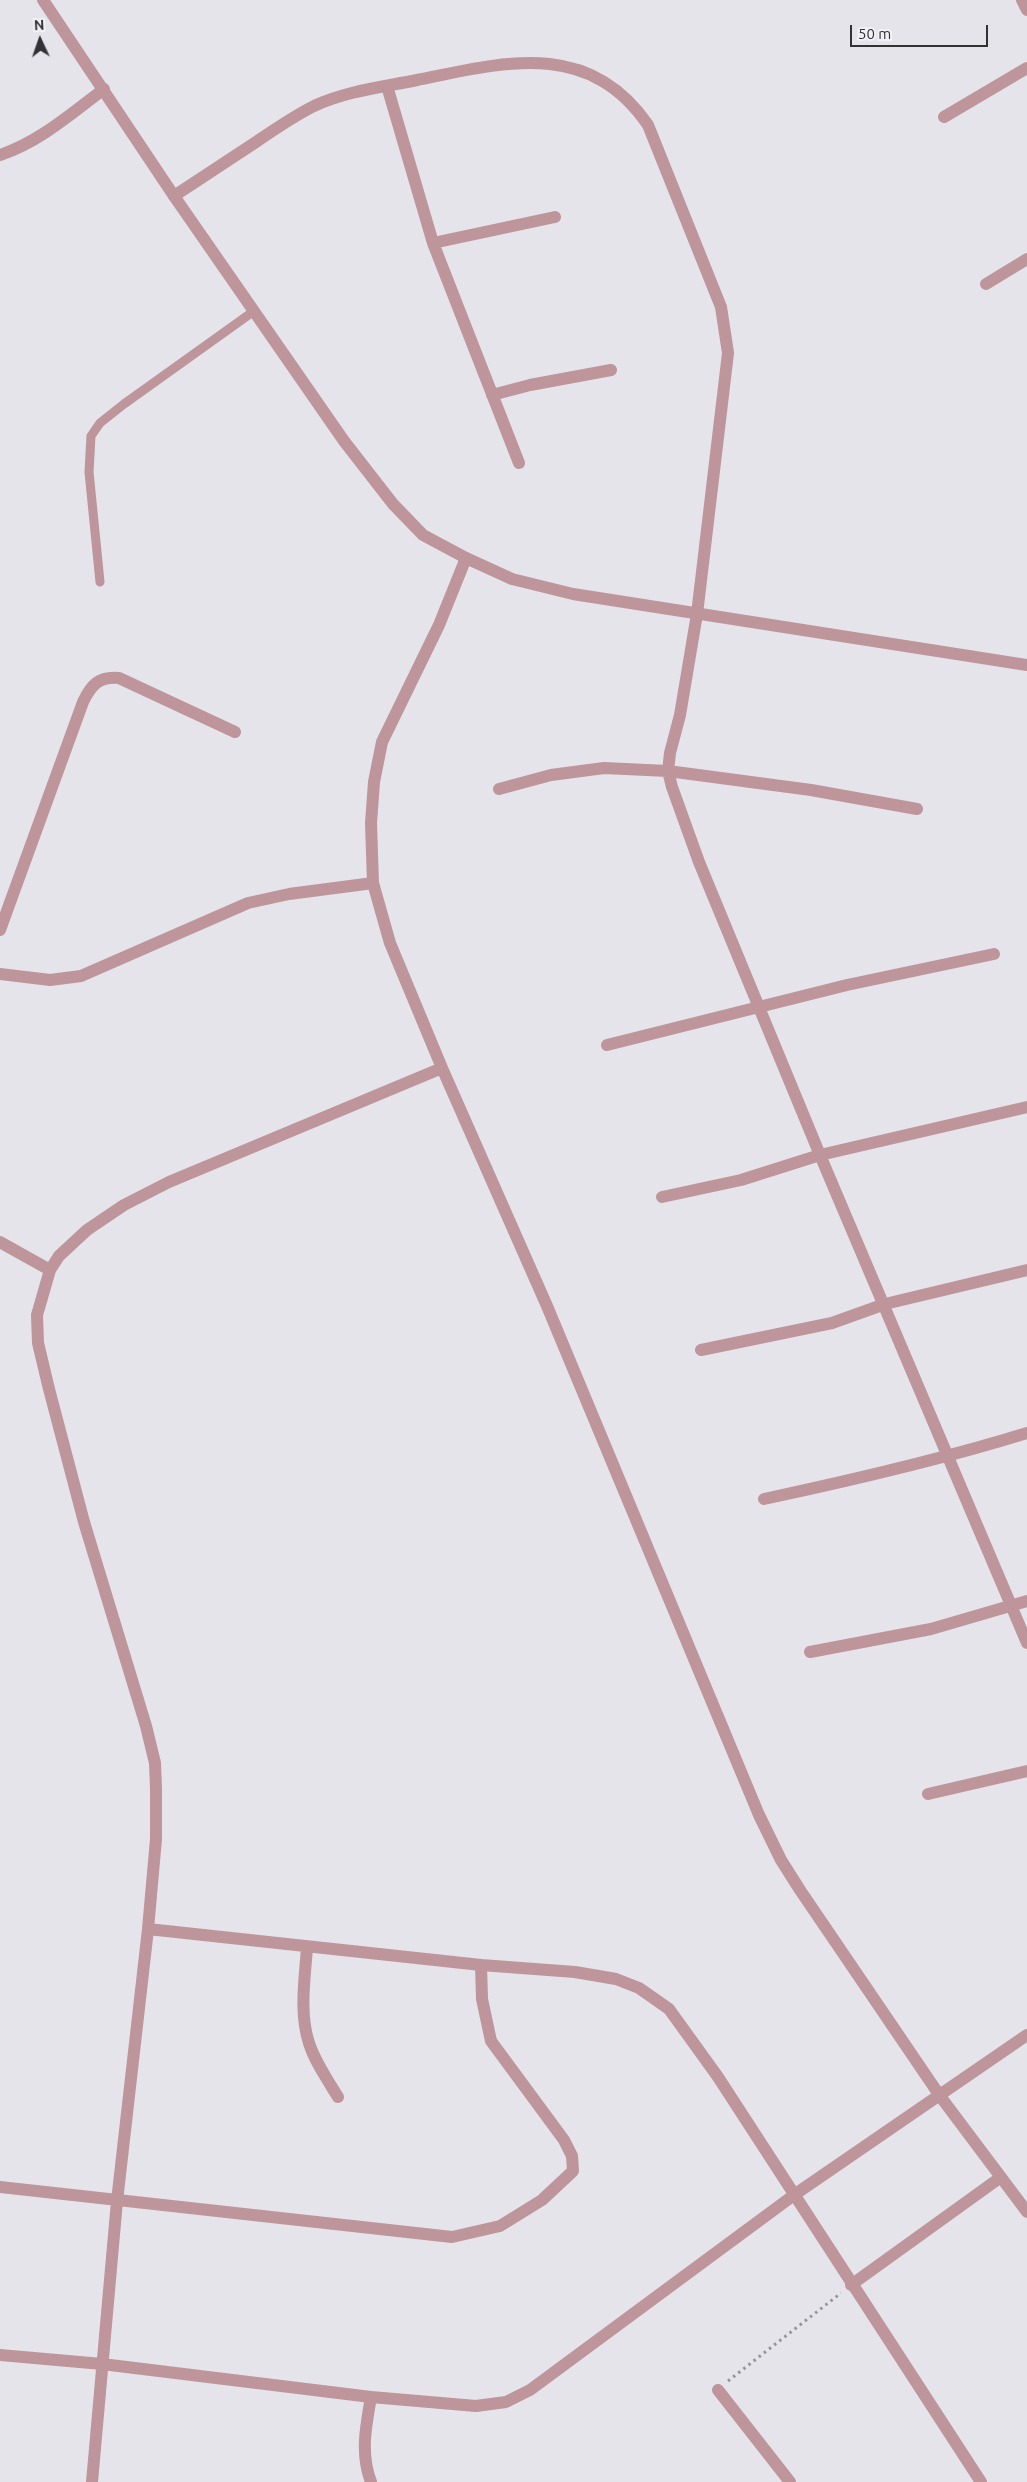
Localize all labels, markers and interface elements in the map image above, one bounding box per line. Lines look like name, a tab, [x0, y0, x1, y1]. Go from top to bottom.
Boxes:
north arrow	[15, 15, 65, 65]
scale bar	[852, 15, 990, 47]
text: N	[34, 17, 45, 33]
text: 50 m	[858, 25, 891, 42]

